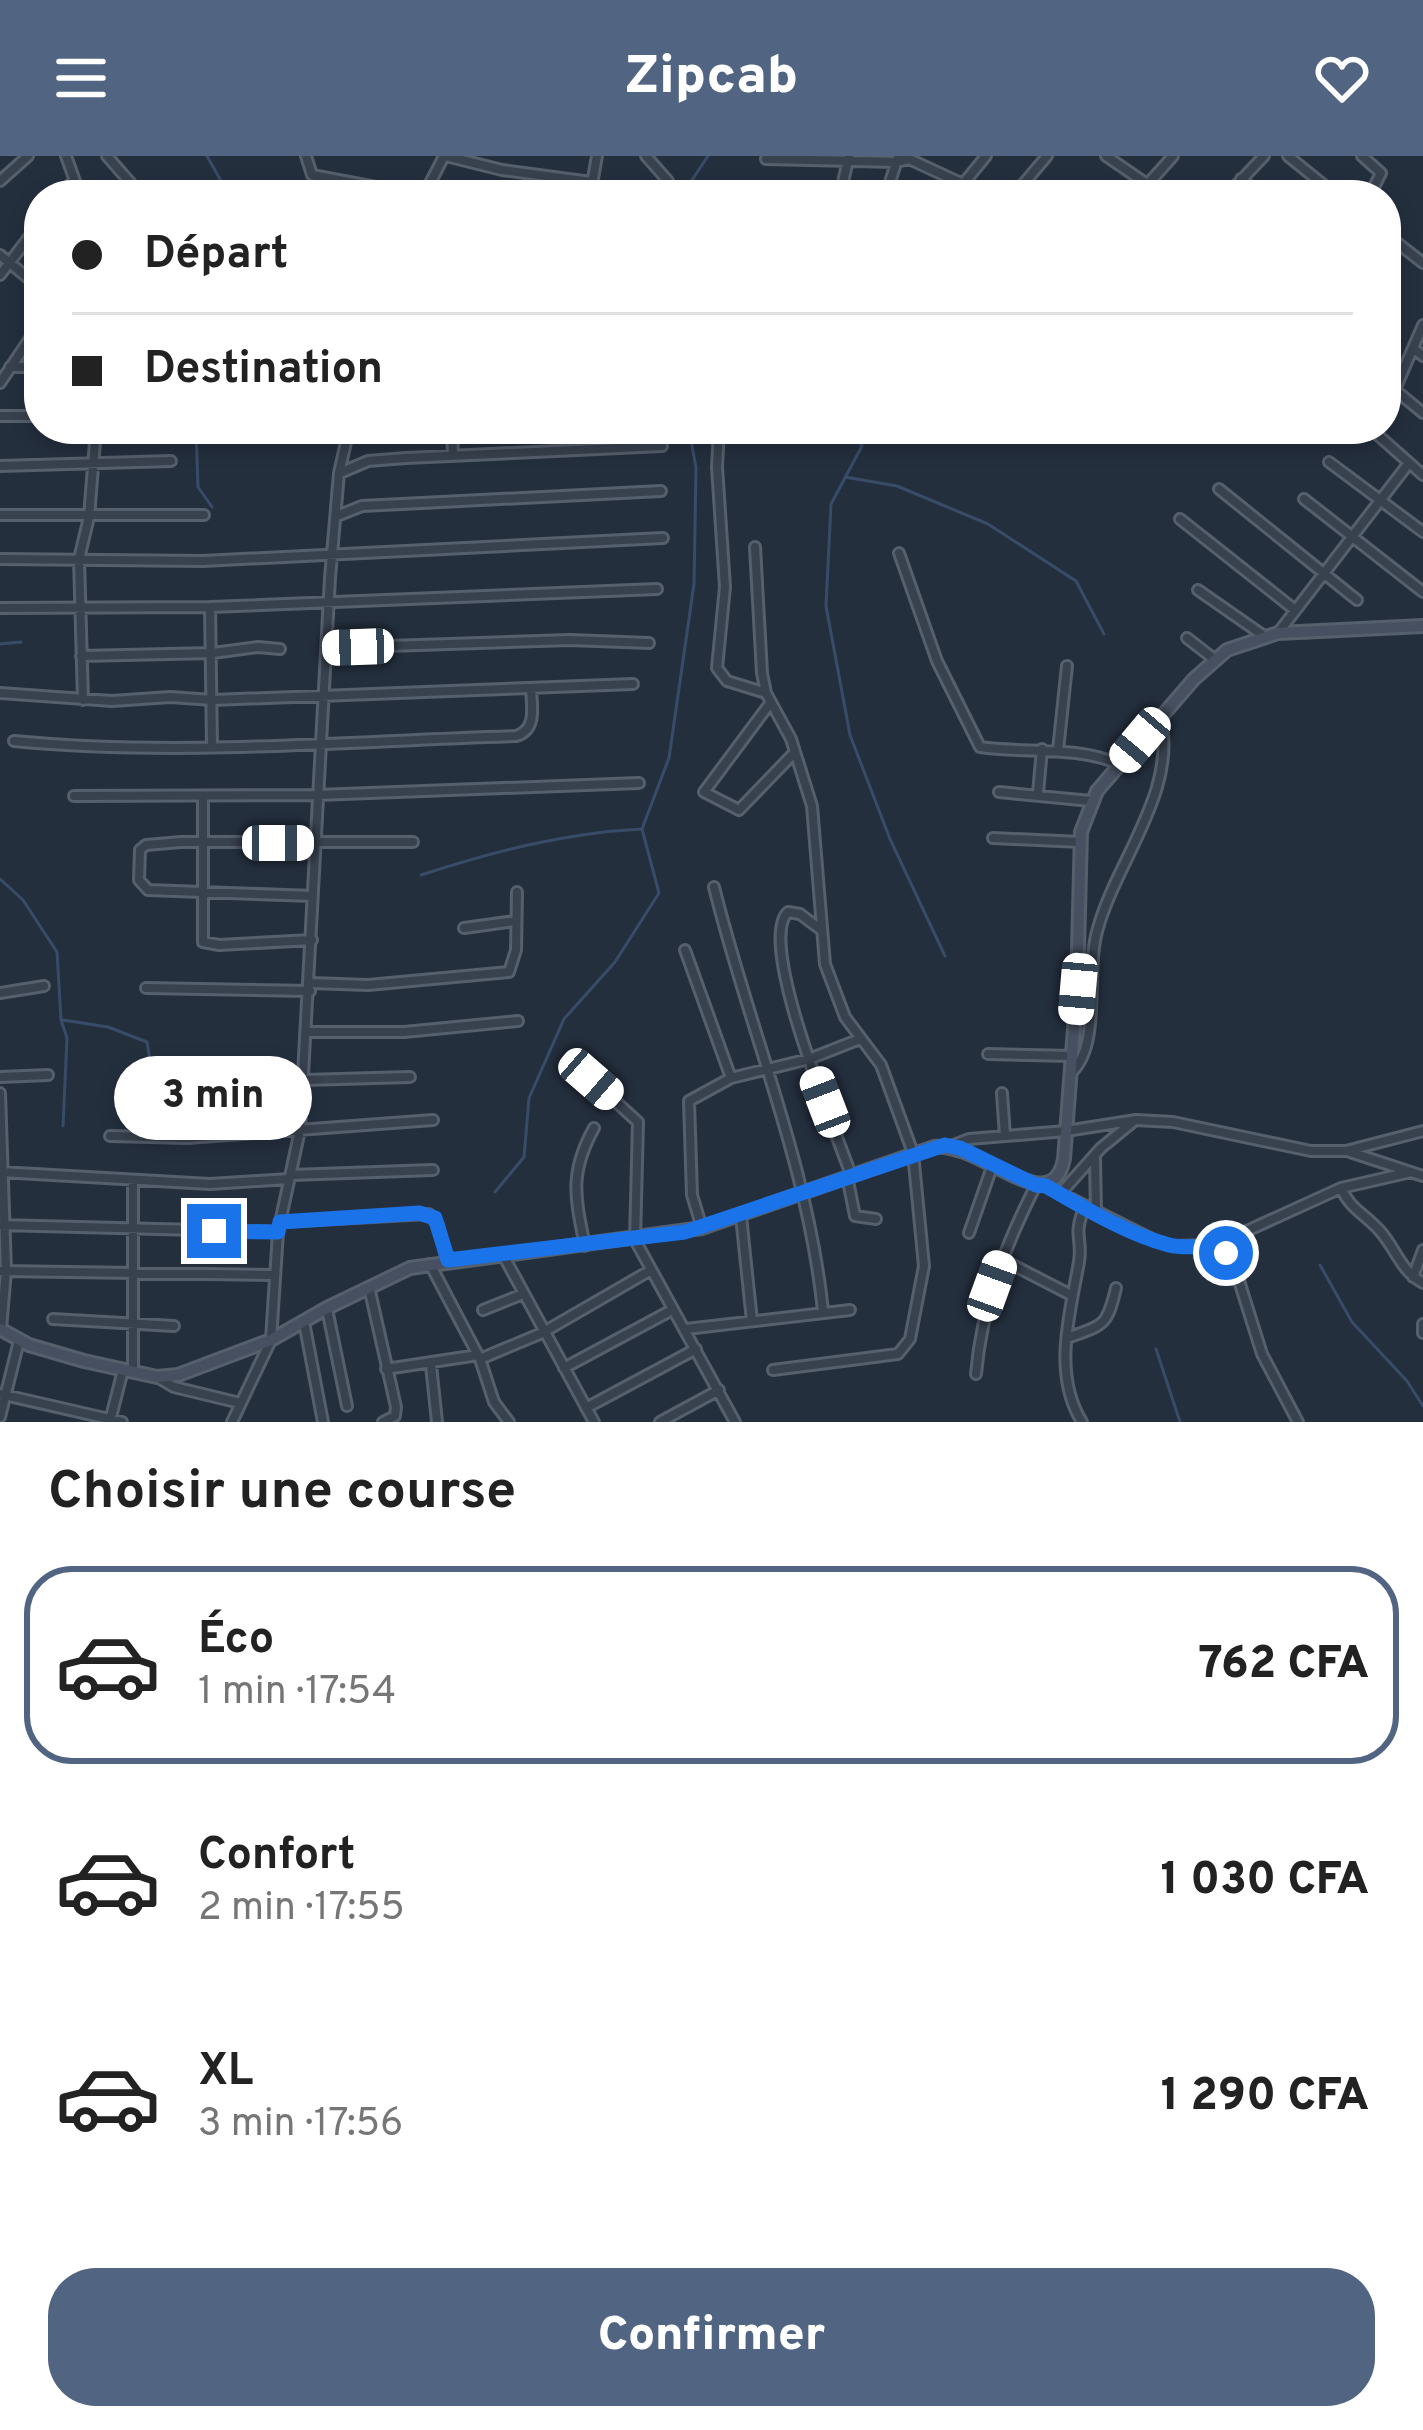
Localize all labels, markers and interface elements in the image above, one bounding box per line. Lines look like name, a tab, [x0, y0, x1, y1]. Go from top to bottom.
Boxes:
text: Zipcab	[625, 44, 798, 113]
icon: menu	[48, 45, 114, 111]
icon: heart	[1309, 45, 1375, 111]
text: Départ	[144, 227, 289, 284]
text: Destination	[144, 342, 383, 399]
car	[321, 628, 395, 666]
car	[1103, 701, 1177, 779]
car	[242, 825, 314, 861]
car	[1057, 952, 1099, 1026]
car	[552, 1042, 630, 1116]
callout: 3 min	[115, 1057, 313, 1141]
car	[795, 1062, 855, 1142]
text: 3 min	[162, 1073, 264, 1122]
route end	[187, 1204, 241, 1258]
route start	[1199, 1226, 1253, 1280]
car	[963, 1246, 1021, 1326]
text: Choisir une course	[48, 1459, 516, 1528]
icon: car	[54, 1611, 162, 1719]
text: Éco	[198, 1612, 274, 1669]
text: 762 CFA	[1199, 1637, 1369, 1694]
text: 1 min · 17:54	[198, 1669, 396, 1718]
icon: car	[54, 1827, 162, 1935]
text: Confort	[198, 1828, 355, 1885]
text: 1 030 CFA	[1160, 1853, 1369, 1910]
text: 2 min · 17:55	[198, 1885, 405, 1934]
icon: car	[54, 2043, 162, 2151]
text: XL	[198, 2044, 253, 2101]
text: 1 290 CFA	[1161, 2069, 1369, 2126]
text: 3 min · 17:56	[198, 2101, 403, 2150]
button: Confirmer	[48, 2268, 1375, 2406]

